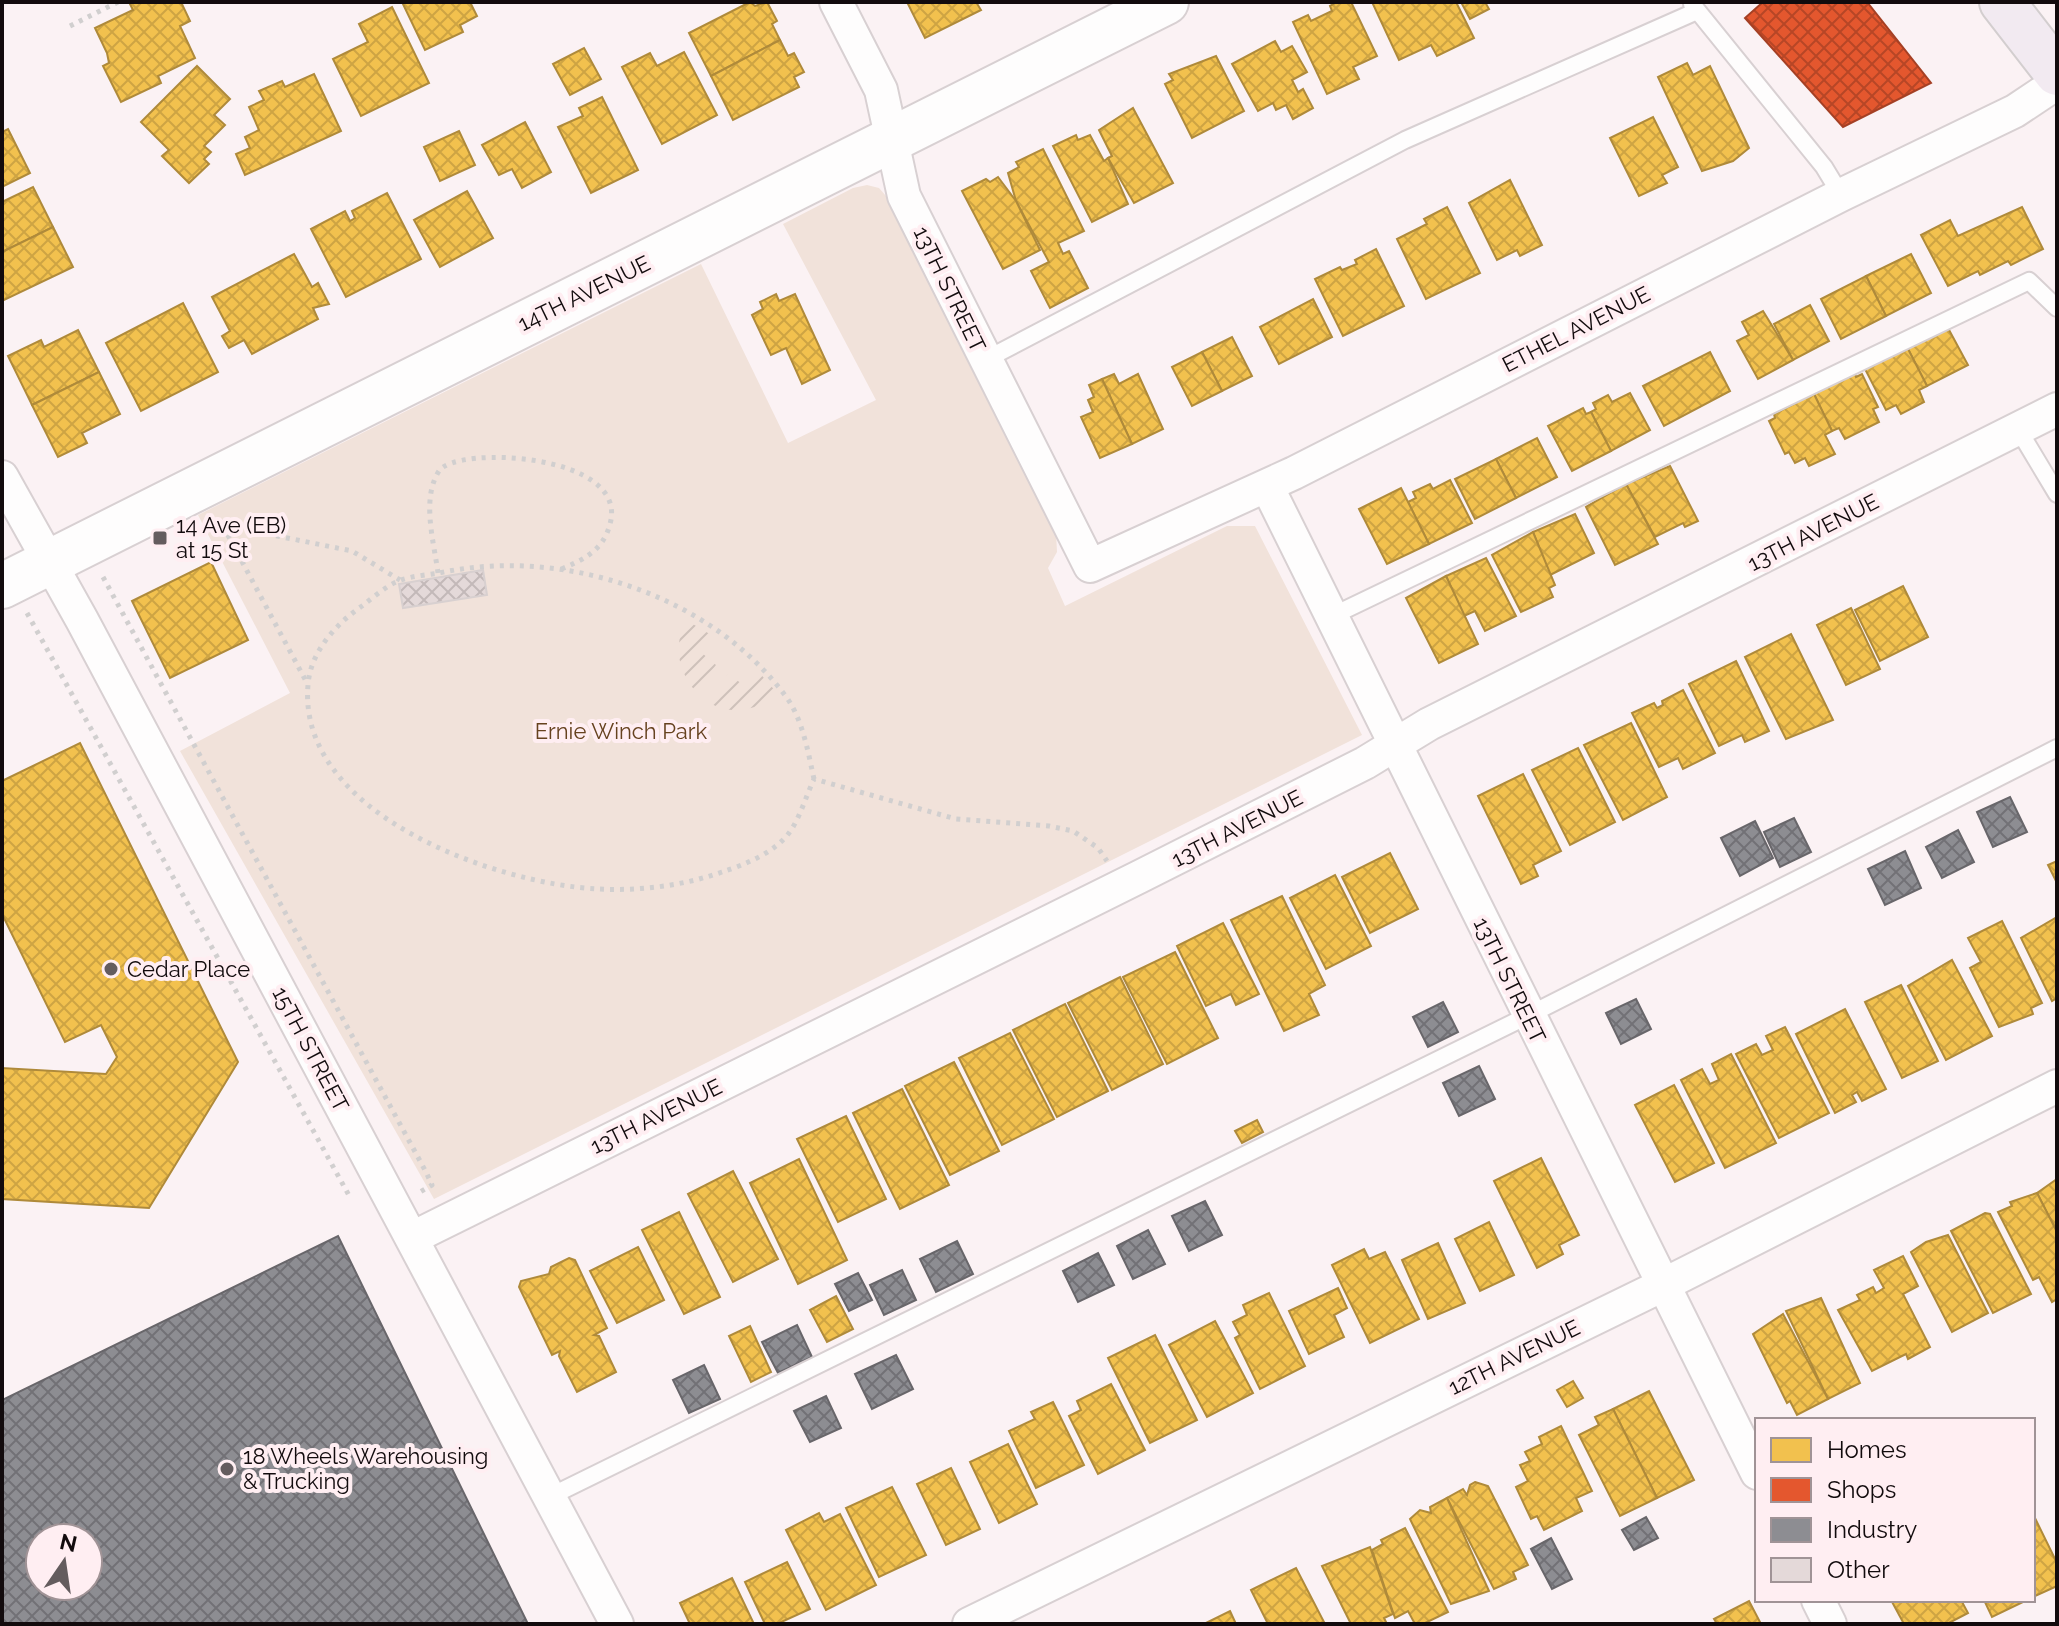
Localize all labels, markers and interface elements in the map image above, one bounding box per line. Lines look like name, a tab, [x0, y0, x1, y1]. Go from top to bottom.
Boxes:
street label: 13TH STREET	[908, 222, 992, 356]
street label: 14TH AVENUE	[514, 250, 654, 336]
street label: ETHEL AVENUE	[1498, 281, 1654, 377]
street label: 13TH AVENUE	[1743, 488, 1883, 576]
place label: 14 Ave (EB) at 15 St	[176, 512, 286, 563]
marker: 14 Ave (EB) at 15 St	[151, 529, 169, 547]
park label: Ernie Winch Park	[535, 718, 708, 744]
street label: 13TH AVENUE	[1167, 784, 1307, 872]
street label: 13TH STREET	[1468, 913, 1552, 1047]
place label: Cedar Place	[127, 956, 250, 982]
marker: Cedar Place	[102, 960, 120, 978]
street label: 15TH STREET	[267, 982, 355, 1116]
street label: 13TH AVENUE	[586, 1073, 726, 1159]
street label: 12TH AVENUE	[1444, 1314, 1584, 1400]
legend	[1755, 1418, 2035, 1602]
text: Homes	[1827, 1435, 1907, 1464]
place label: 18 Wheels Warehousing & Trucking	[243, 1443, 488, 1494]
marker: 18 Wheels Warehousing & Trucking	[218, 1460, 236, 1478]
text: Shops	[1827, 1475, 1896, 1504]
text: Industry	[1827, 1515, 1917, 1544]
north arrow	[24, 1522, 104, 1602]
text: N	[57, 1528, 80, 1557]
text: Other	[1827, 1555, 1890, 1584]

